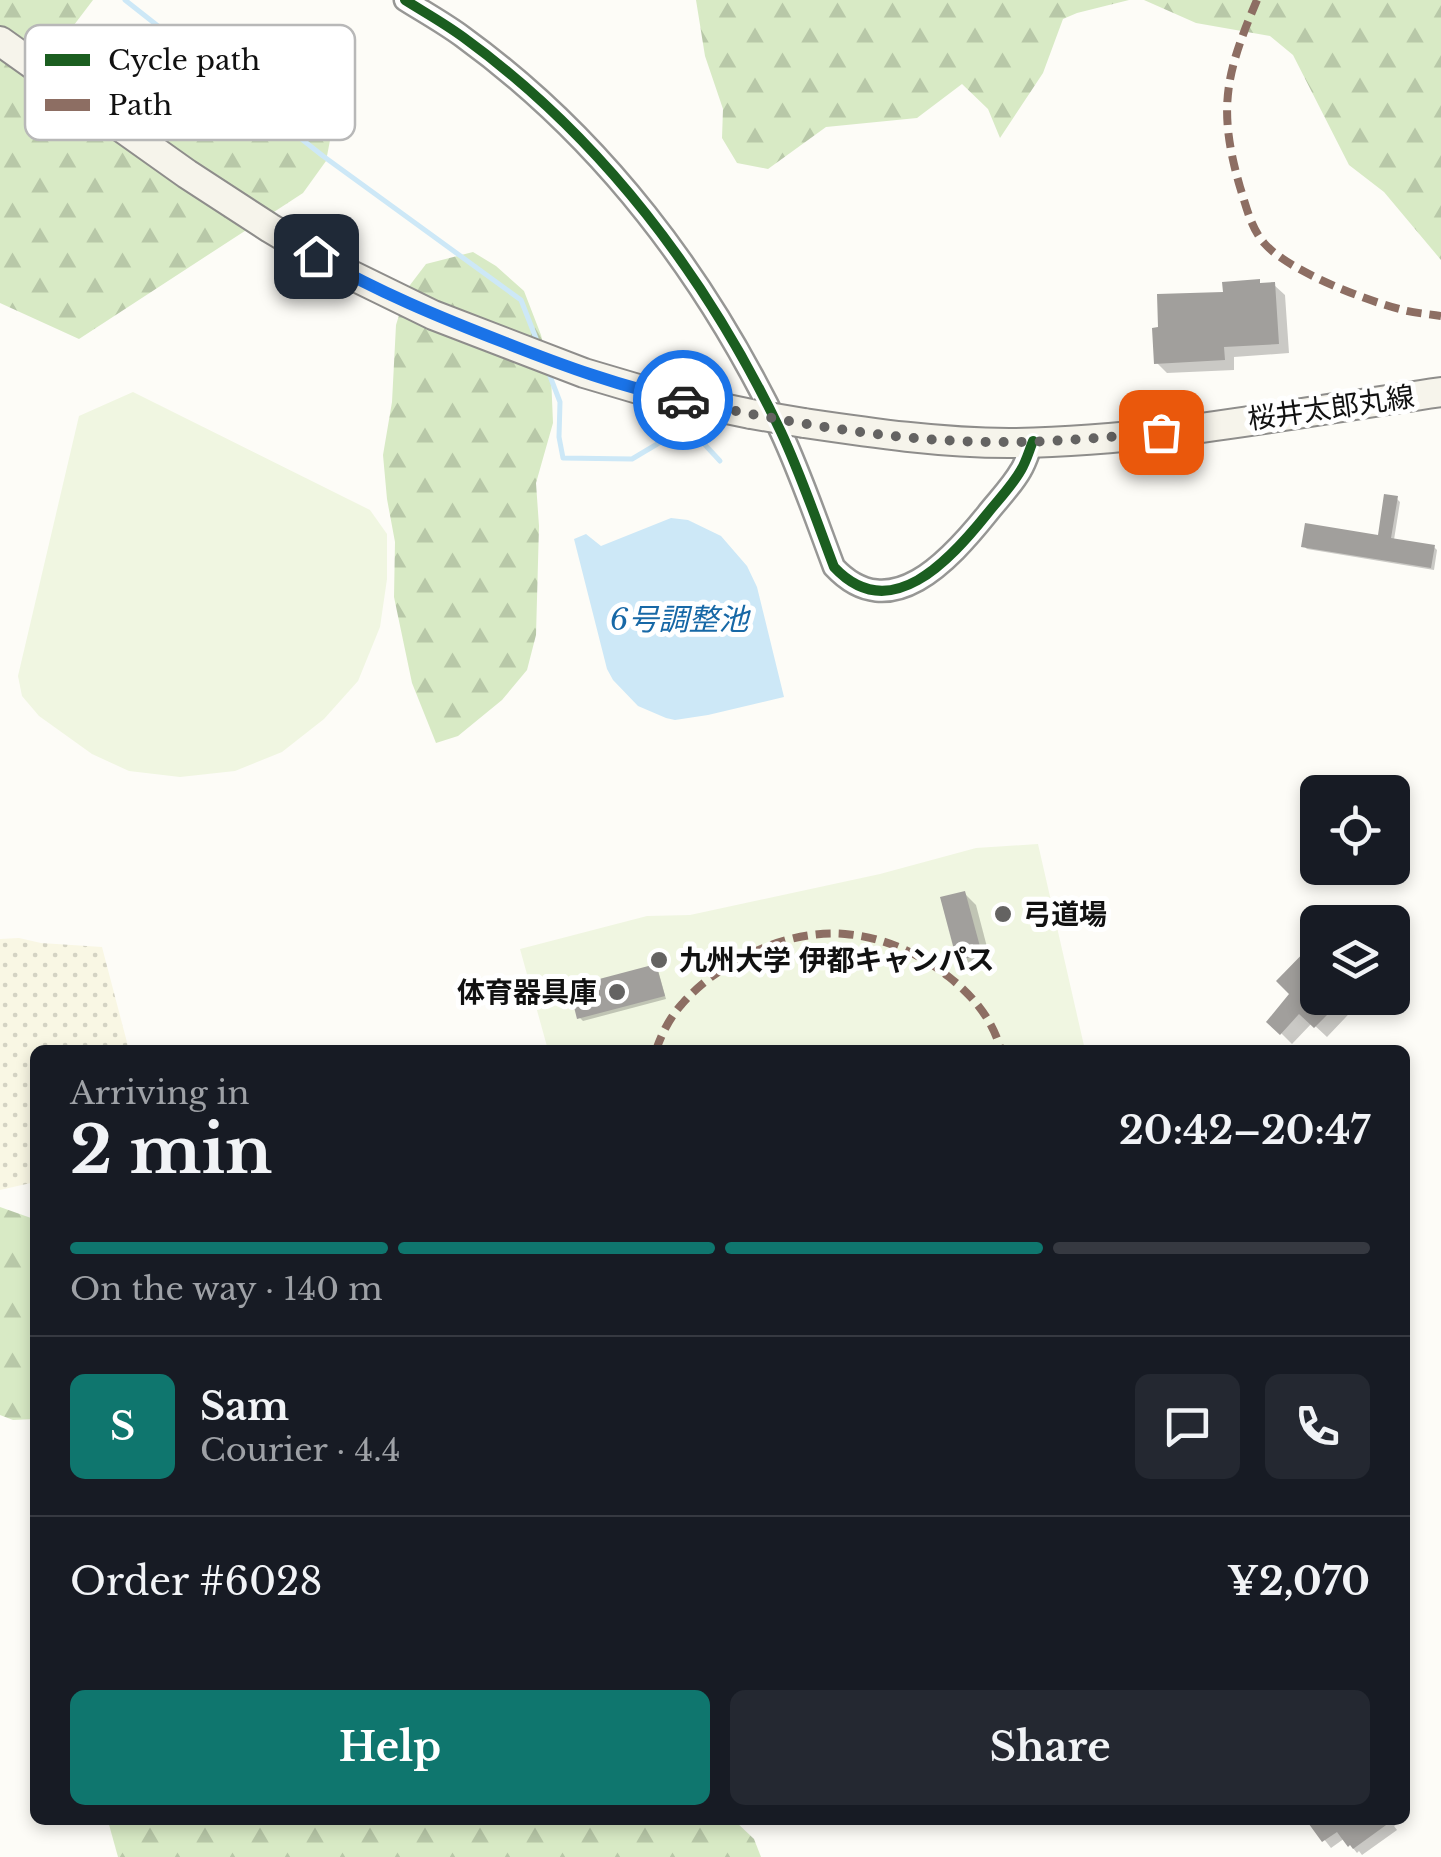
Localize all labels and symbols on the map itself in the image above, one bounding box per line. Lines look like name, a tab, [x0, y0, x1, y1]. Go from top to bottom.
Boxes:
legend	[25, 25, 355, 140]
text: Cycle path	[108, 43, 260, 78]
text: Path	[108, 88, 172, 123]
pin	[274, 214, 359, 299]
courier	[633, 350, 733, 450]
street label: 桜井太郎丸線	[1245, 379, 1417, 437]
pin	[1119, 390, 1204, 475]
water label: 6号調整池	[609, 601, 752, 638]
place label: 弓道場	[1023, 897, 1107, 932]
marker: 弓道場	[992, 903, 1014, 925]
place label: 九州大学 伊都キャンパス	[679, 943, 994, 978]
marker: 九州大学 伊都キャンパス	[648, 949, 670, 971]
place label: 体育器具庫	[457, 975, 597, 1010]
marker: 体育器具庫	[606, 981, 628, 1003]

